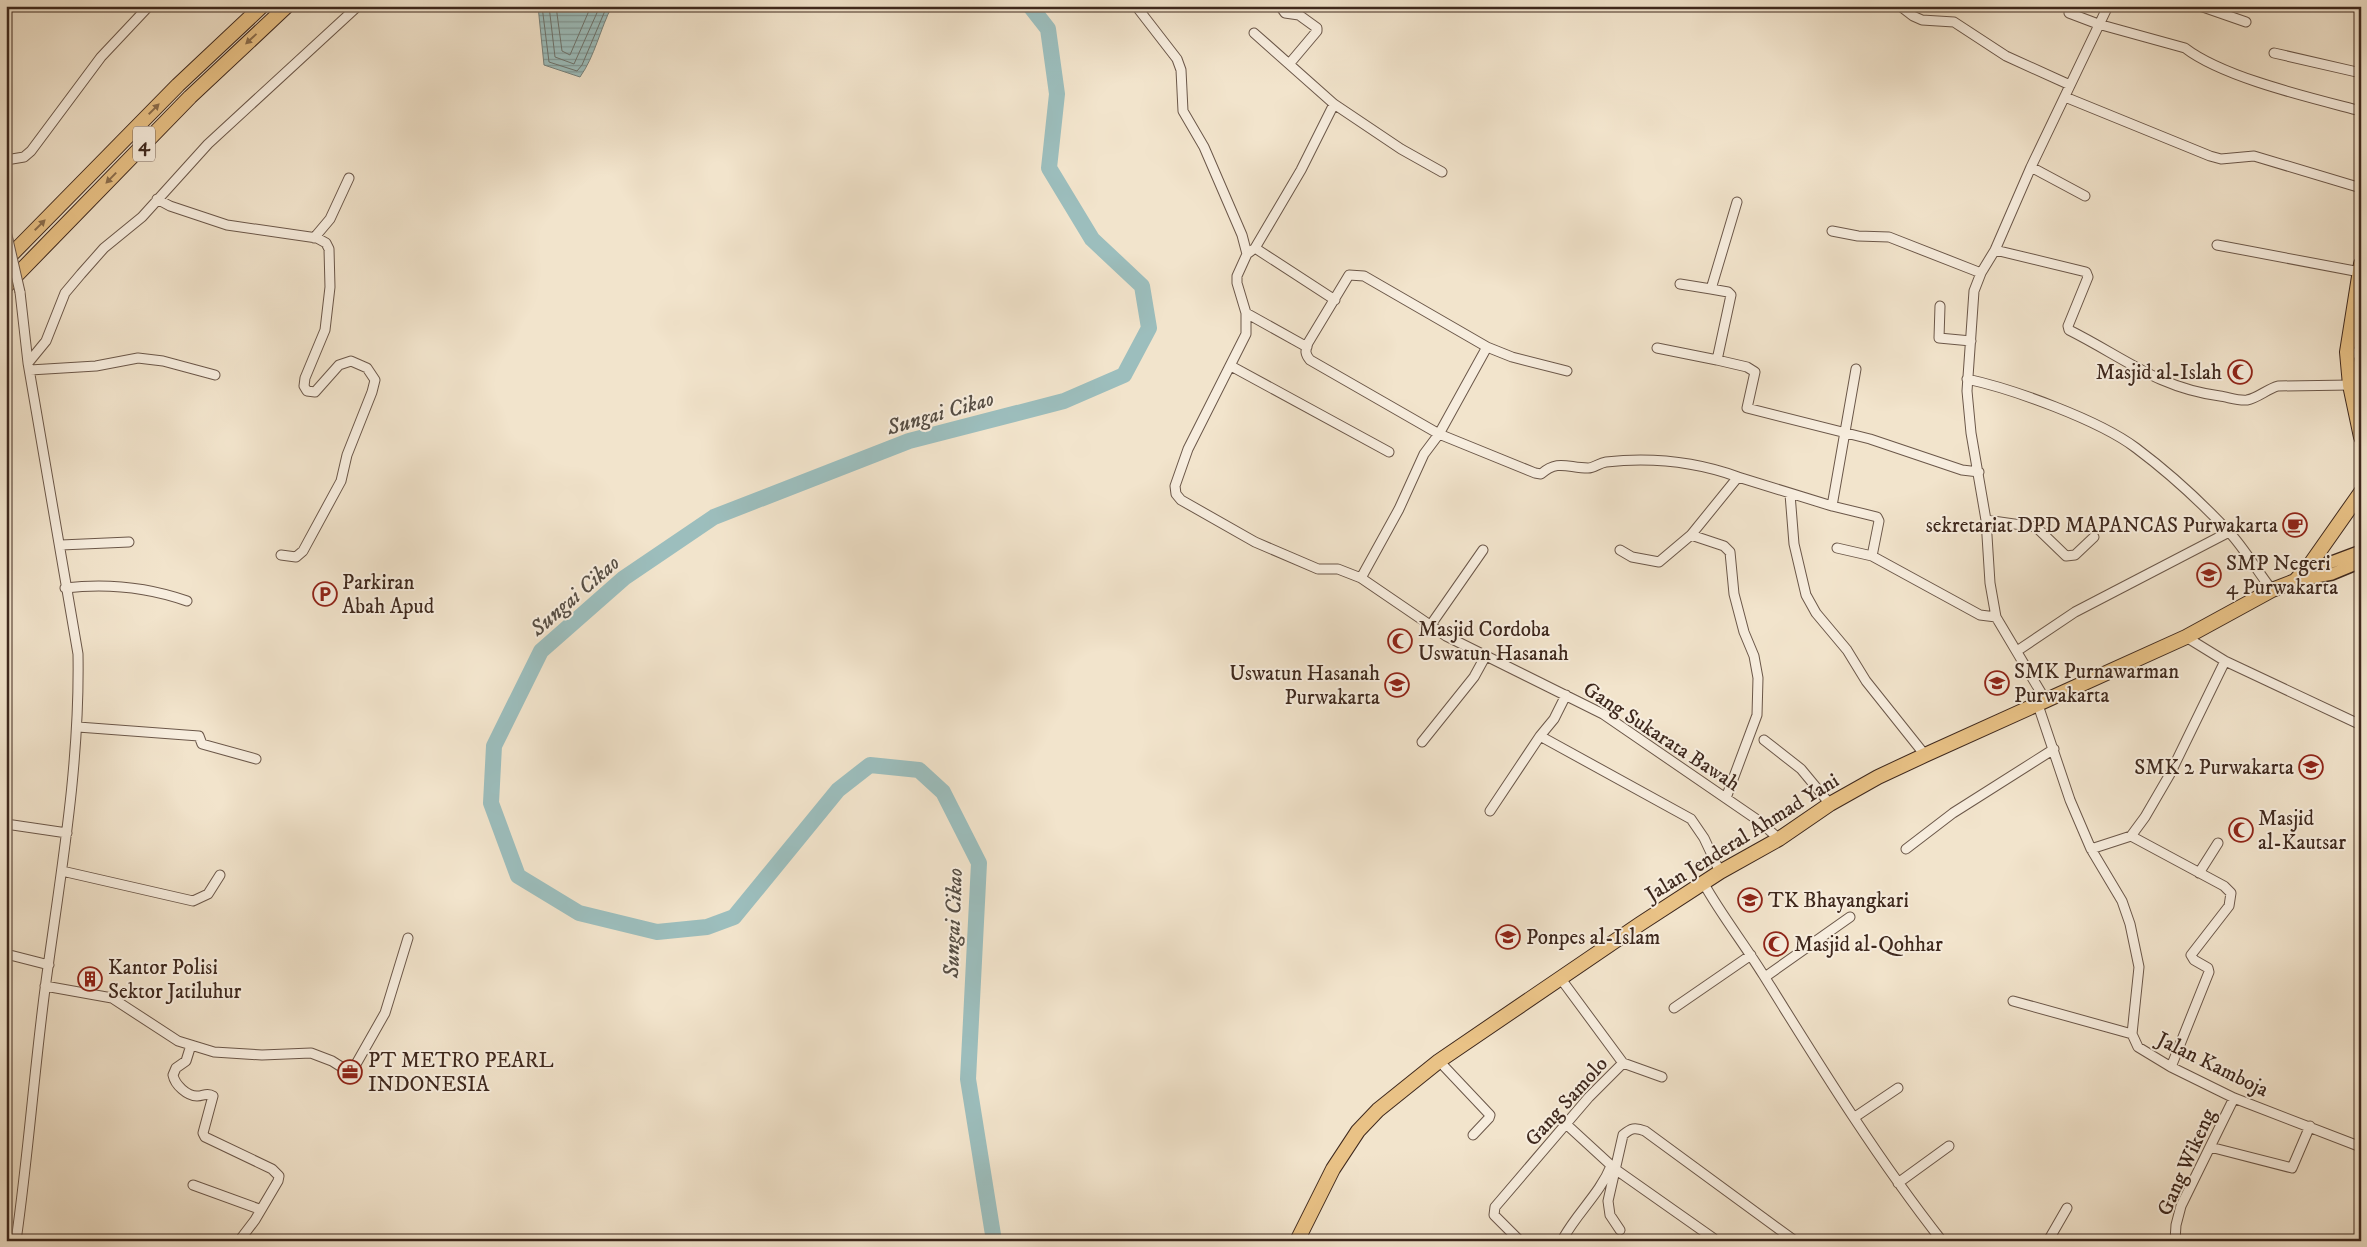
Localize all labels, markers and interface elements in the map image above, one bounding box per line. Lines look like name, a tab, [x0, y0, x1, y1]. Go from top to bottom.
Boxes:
one-way arrow	[246, 33, 258, 45]
one-way arrow	[148, 103, 160, 115]
road number: 4	[133, 126, 155, 162]
one-way arrow	[105, 172, 117, 184]
one-way arrow	[34, 219, 46, 231]
mosque icon: Masjid al-Islah	[2227, 359, 2253, 385]
place label: Masjid al-Islah	[2096, 360, 2222, 386]
water label: Sungai Cikao	[883, 385, 997, 442]
cafe icon: sekretariat DPD MAPANCAS Purwakarta	[2282, 512, 2308, 538]
place label: sekretariat DPD MAPANCAS Purwakarta	[1926, 513, 2278, 539]
water label: Sungai Cikao	[524, 550, 625, 643]
place label: SMP Negeri 4 Purwakarta	[2226, 551, 2338, 601]
school or university icon: SMP Negeri 4 Purwakarta	[2196, 562, 2222, 588]
place label: Parkiran Abah Apud	[342, 570, 435, 620]
parking icon: Parkiran Abah Apud	[312, 581, 338, 607]
place label: Masjid Cordoba Uswatun Hasanah	[1418, 617, 1569, 667]
mosque icon: Masjid Cordoba Uswatun Hasanah	[1387, 628, 1413, 654]
place label: SMK Purnawarman Purwakarta	[2014, 659, 2179, 709]
place label: Uswatun Hasanah Purwakarta	[1229, 661, 1380, 711]
school or university icon: SMK Purnawarman Purwakarta	[1984, 670, 2010, 696]
school or university icon: Uswatun Hasanah Purwakarta	[1384, 672, 1410, 698]
street label: Gang Sukarata Bawah	[1578, 676, 1745, 797]
school or university icon: SMK 2 Purwakarta	[2298, 754, 2324, 780]
place label: SMK 2 Purwakarta	[2134, 755, 2294, 781]
street label: Jalan Jenderal Ahmad Yani	[1639, 768, 1844, 909]
place label: Masjid al-Kautsar	[2258, 806, 2346, 856]
mosque icon: Masjid al-Kautsar	[2228, 817, 2254, 843]
water label: Sungai Cikao	[938, 867, 969, 980]
school or university icon: TK Bhayangkari	[1737, 887, 1763, 913]
place label: TK Bhayangkari	[1768, 888, 1909, 914]
school or university icon: Ponpes al-Islam	[1495, 924, 1521, 950]
place label: Ponpes al-Islam	[1526, 925, 1660, 951]
mosque icon: Masjid al-Qohhar	[1763, 931, 1789, 957]
place label: Masjid al-Qohhar	[1794, 932, 1943, 958]
place label: Kantor Polisi Sektor Jatiluhur	[108, 955, 242, 1005]
building icon: Kantor Polisi Sektor Jatiluhur	[77, 966, 103, 992]
street label: Jalan Kamboja	[2151, 1026, 2273, 1103]
place label: PT METRO PEARL INDONESIA	[368, 1048, 554, 1098]
street label: Gang Samolo	[1520, 1052, 1614, 1152]
office icon: PT METRO PEARL INDONESIA	[337, 1059, 363, 1085]
street label: Gang Wikeng	[2152, 1104, 2222, 1220]

